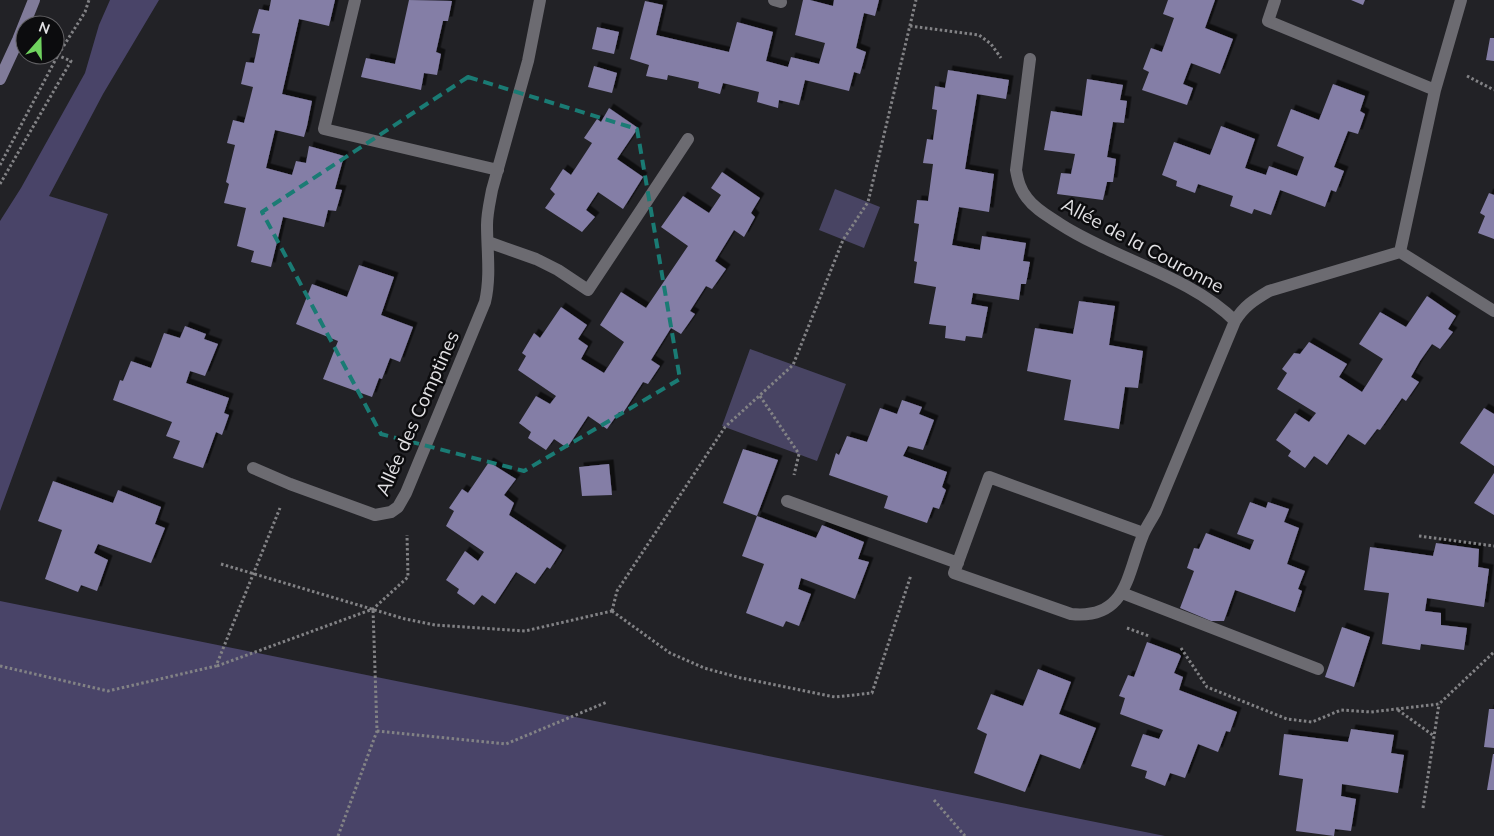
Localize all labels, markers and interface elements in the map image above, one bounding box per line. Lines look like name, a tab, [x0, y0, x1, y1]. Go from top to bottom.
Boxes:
north arrow	[15, 15, 65, 65]
text: N	[36, 18, 52, 38]
street label: Allée de la Couronne	[1058, 192, 1228, 298]
street label: Allée des Comptines	[370, 327, 464, 499]

